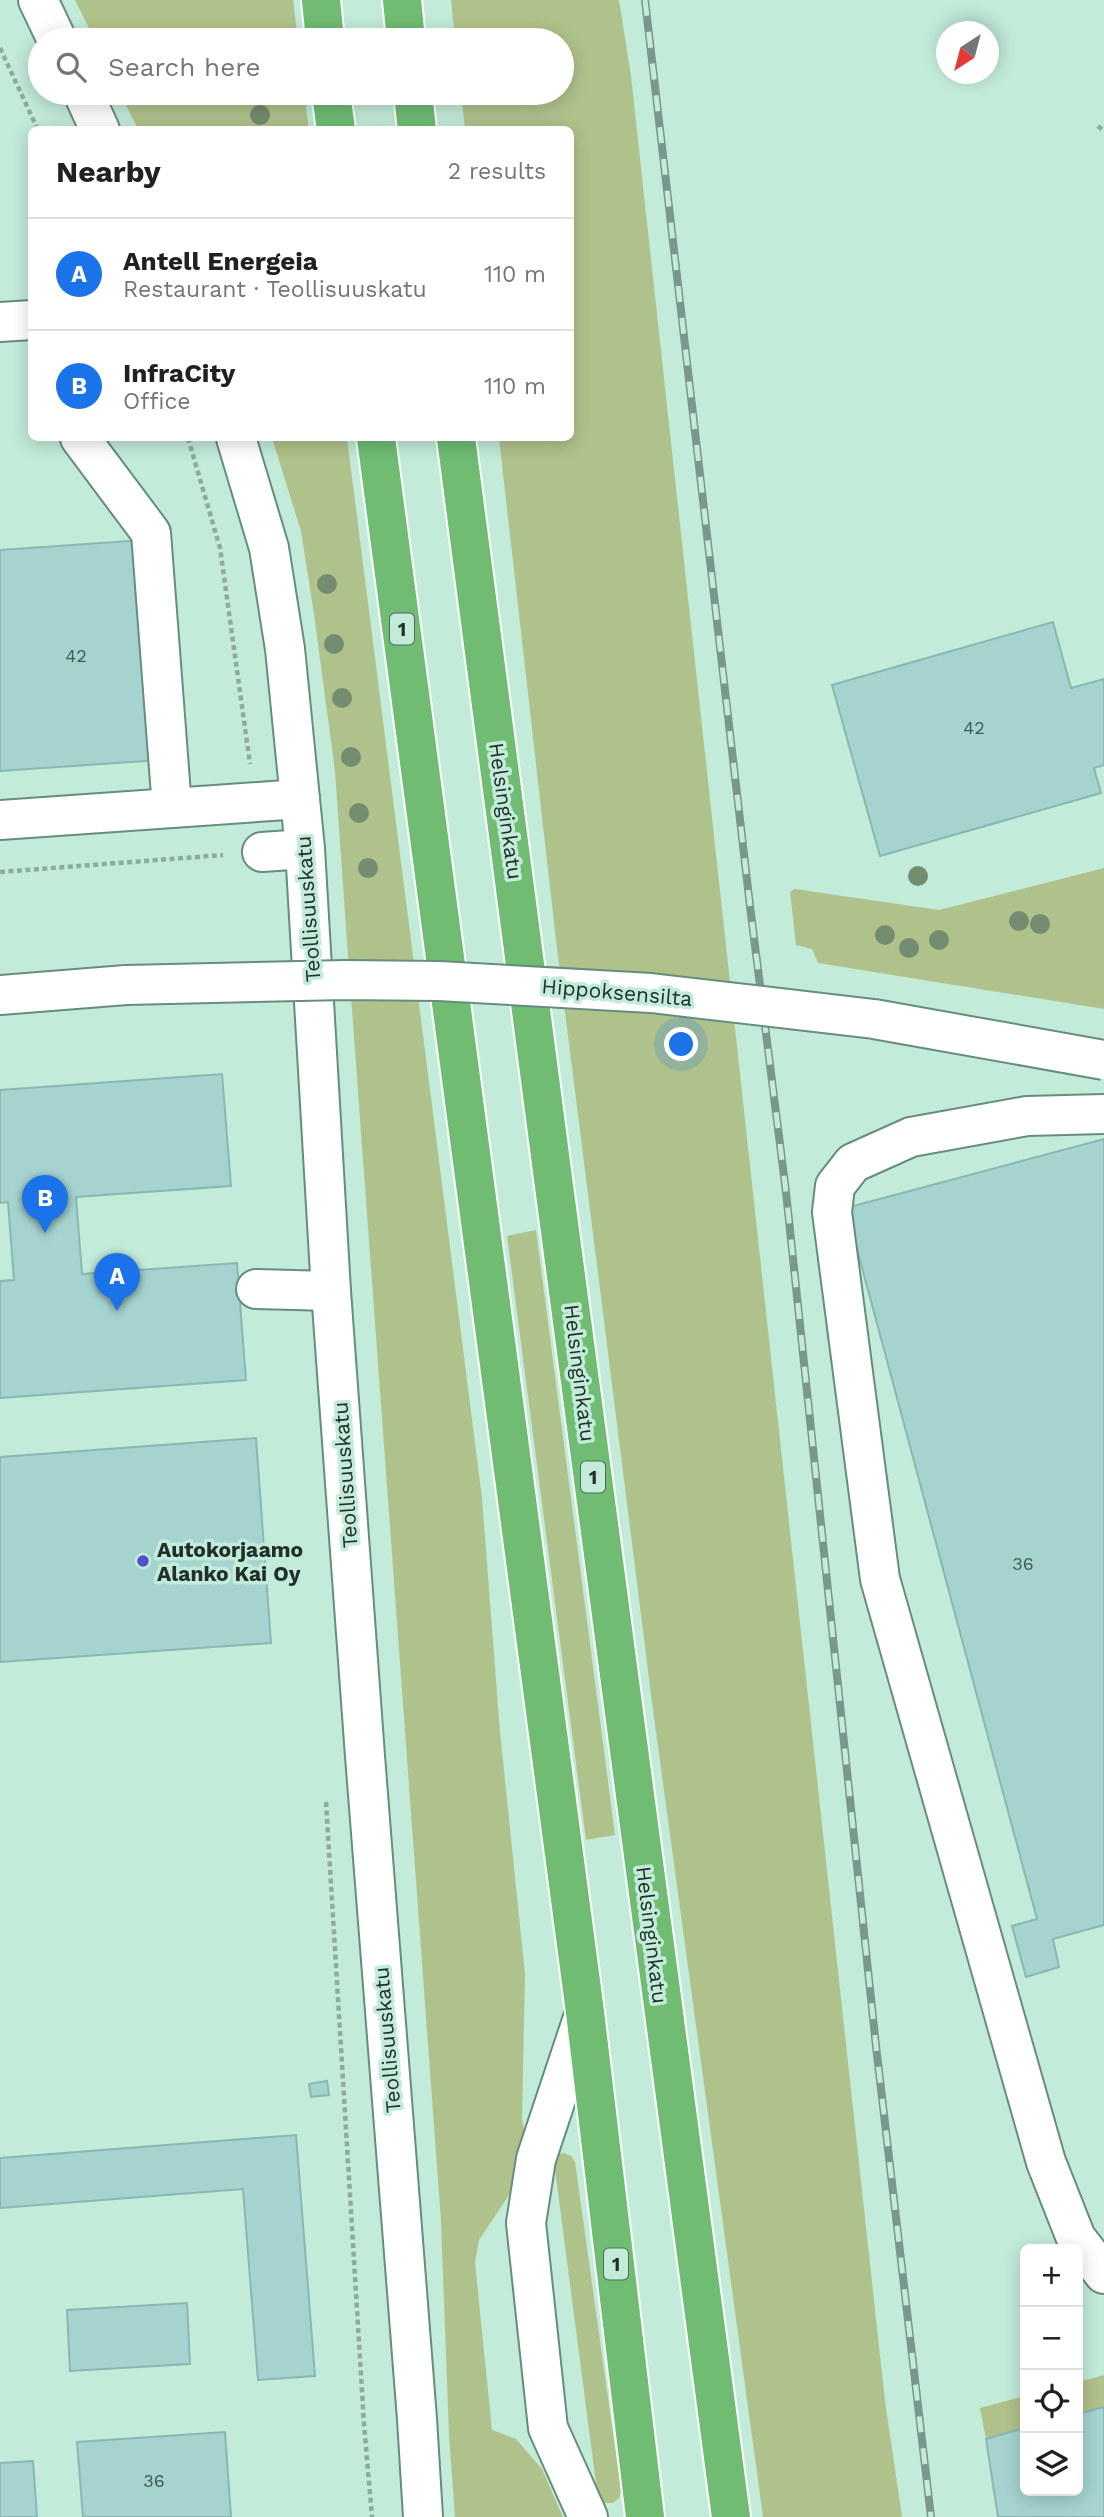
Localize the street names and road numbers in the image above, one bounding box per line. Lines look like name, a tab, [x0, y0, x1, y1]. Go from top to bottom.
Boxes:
road number: 1	[390, 614, 414, 644]
street label: Helsinginkatu	[484, 741, 528, 881]
street label: Teollisuuskatu	[290, 835, 326, 983]
street label: Hippoksensilta	[541, 973, 693, 1011]
street label: Helsinginkatu	[559, 1303, 601, 1443]
street label: Teollisuuskatu	[327, 1401, 363, 1549]
road number: 1	[581, 1462, 605, 1492]
street label: Helsinginkatu	[631, 1865, 673, 2005]
street label: Teollisuuskatu	[368, 1966, 406, 2114]
road number: 1	[604, 2248, 628, 2280]

